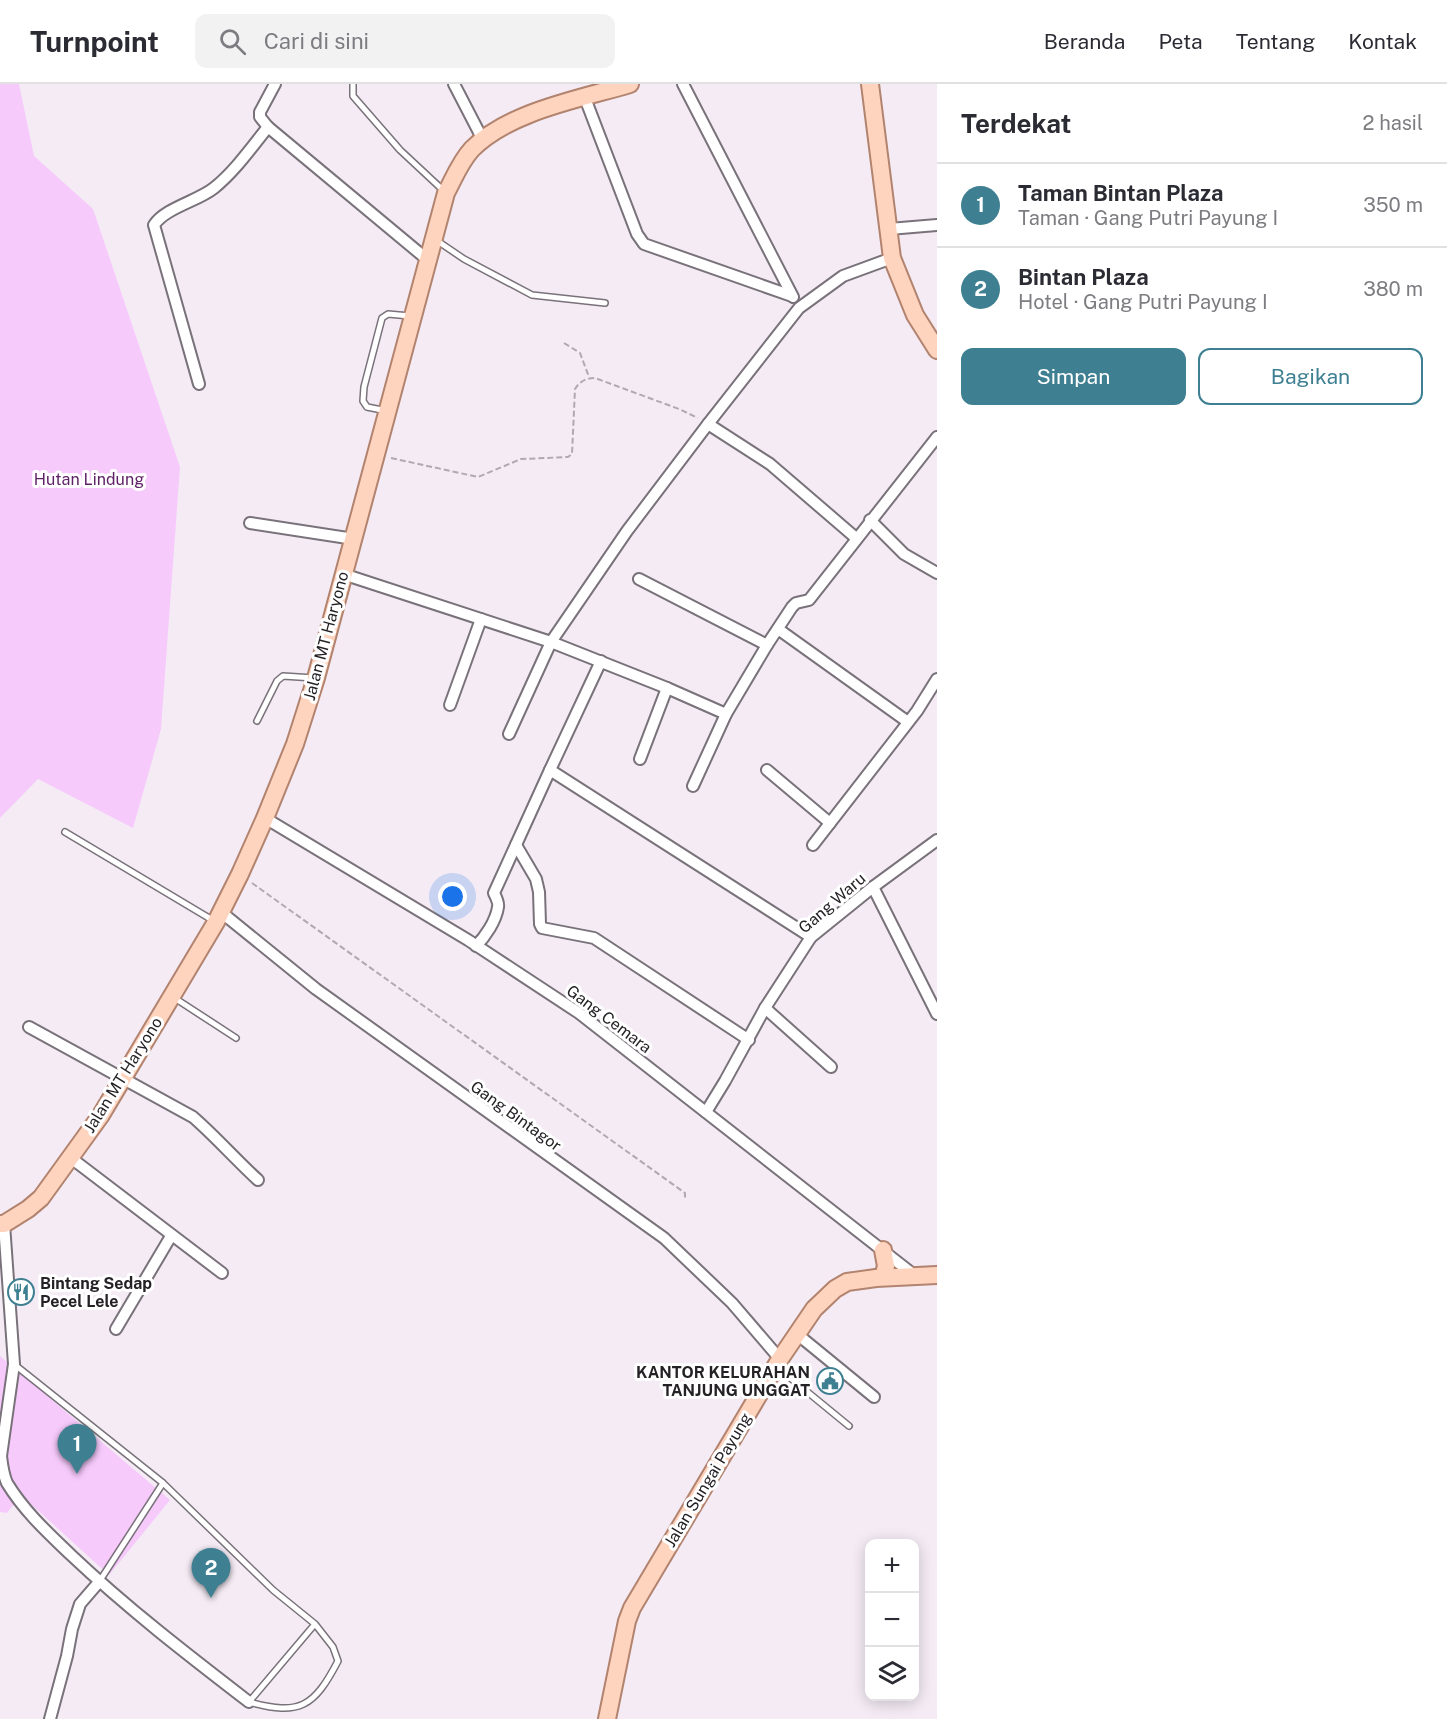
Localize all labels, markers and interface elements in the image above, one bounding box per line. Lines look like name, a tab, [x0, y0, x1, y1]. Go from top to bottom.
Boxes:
search box	[195, 14, 615, 68]
text: Turnpoint	[30, 25, 159, 58]
icon: search	[216, 25, 249, 58]
text: Cari di sini	[264, 28, 369, 54]
text: Beranda	[1044, 29, 1125, 54]
text: Peta	[1158, 29, 1203, 54]
text: Tentang	[1236, 29, 1315, 54]
text: Kontak	[1348, 29, 1417, 54]
text: Terdekat	[961, 108, 1071, 139]
text: 2 hasil	[1363, 111, 1423, 135]
text: Taman Bintan Plaza	[1018, 180, 1224, 206]
text: 1	[976, 193, 985, 217]
text: 350 m	[1363, 193, 1423, 217]
text: Taman · Gang Putri Payung I	[1018, 206, 1278, 230]
text: Bintan Plaza	[1018, 264, 1149, 290]
text: 2	[974, 277, 987, 301]
text: 380 m	[1363, 277, 1423, 301]
text: Hotel · Gang Putri Payung I	[1018, 290, 1268, 314]
button: Simpan	[961, 348, 1186, 405]
button: Bagikan	[1198, 348, 1423, 405]
park label: Hutan Lindung	[34, 470, 144, 489]
street label: Jalan MT Haryono	[300, 569, 352, 703]
street label: Gang Waru	[795, 869, 869, 937]
your location	[438, 882, 467, 911]
street label: Gang Cemara	[563, 981, 655, 1057]
street label: Jalan MT Haryono	[80, 1014, 166, 1136]
street label: Gang Bintagor	[467, 1077, 565, 1155]
place label: Bintang Sedap Pecel Lele	[40, 1274, 152, 1311]
restaurant icon: Bintang Sedap Pecel Lele	[6, 1277, 36, 1307]
place label: KANTOR KELURAHAN TANJUNG UNGGAT	[636, 1363, 810, 1400]
public building icon: KANTOR KELURAHAN TANJUNG UNGGAT	[815, 1366, 845, 1396]
street label: Jalan Sungai Payung	[660, 1409, 756, 1551]
pin: 1	[58, 1424, 97, 1474]
map controls	[865, 1539, 919, 1701]
button: +	[865, 1539, 919, 1593]
pin: 2	[192, 1548, 230, 1598]
button: −	[865, 1593, 919, 1647]
button: layers	[865, 1647, 919, 1701]

